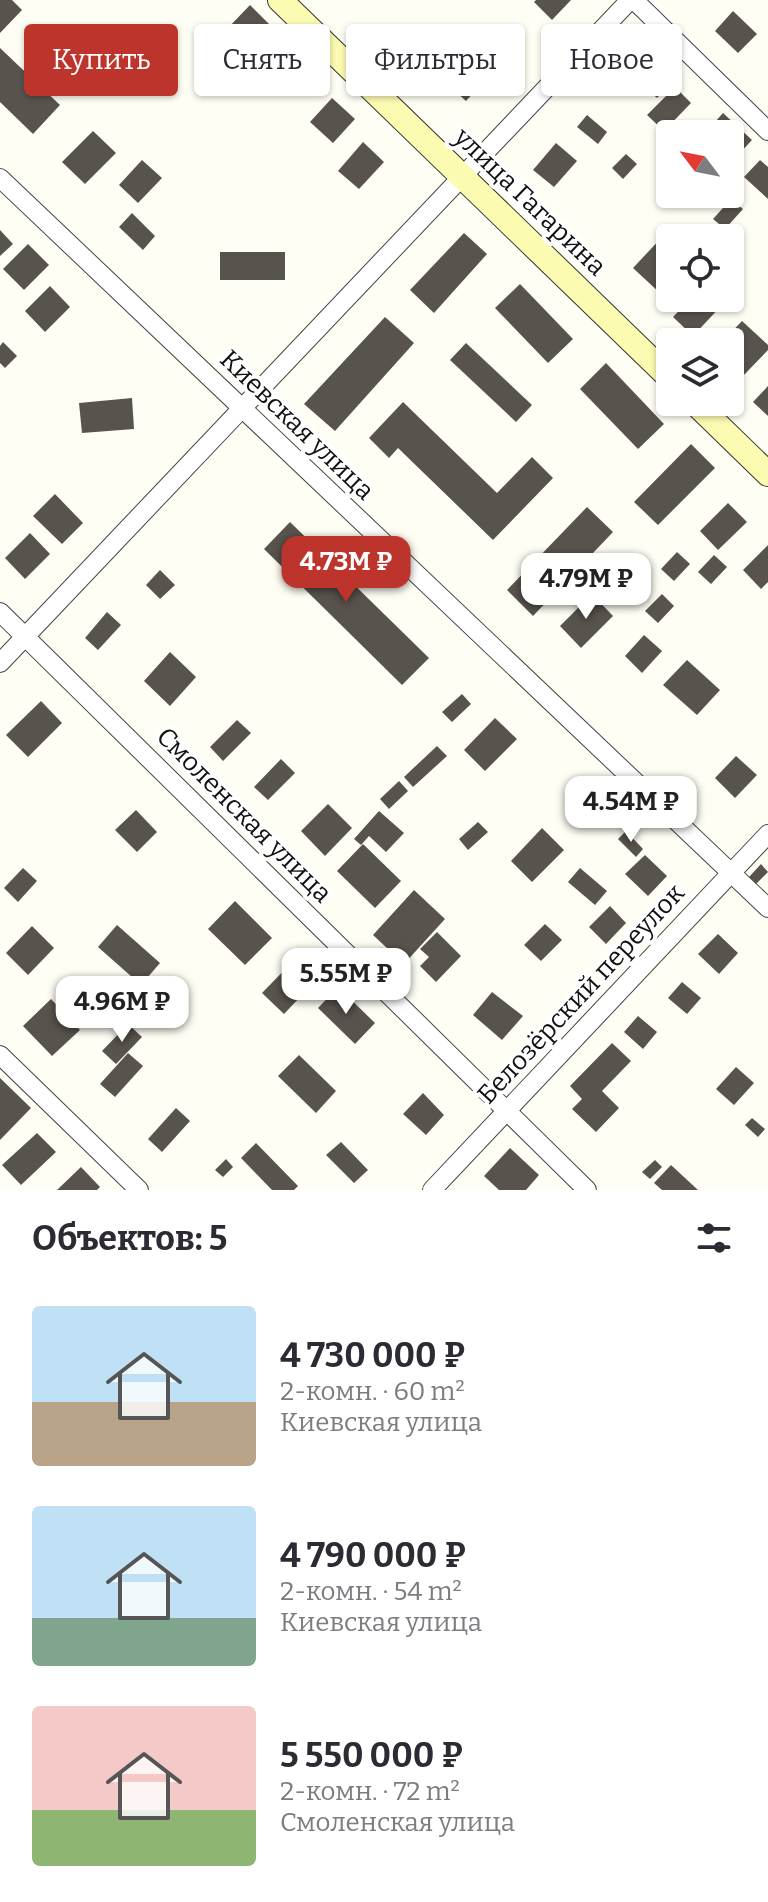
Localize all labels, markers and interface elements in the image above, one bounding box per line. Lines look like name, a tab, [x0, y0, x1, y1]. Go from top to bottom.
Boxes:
chip: Купить	[24, 24, 178, 96]
chip: Снять	[194, 24, 330, 96]
chip: Фильтры	[346, 24, 525, 96]
chip: Новое	[541, 24, 682, 96]
north arrow	[656, 120, 744, 208]
map controls	[656, 120, 744, 416]
street label: улица Гагарина	[447, 121, 612, 282]
button: locate	[656, 224, 744, 312]
button: layers	[656, 328, 744, 416]
street label: Киевская улица	[214, 344, 380, 506]
pin: 4.73M ₽	[272, 536, 420, 604]
text: 4.73M ₽	[300, 546, 392, 577]
pin: 4.79M ₽	[512, 553, 660, 621]
text: 4.79M ₽	[539, 563, 633, 594]
street label: Смоленская улица	[150, 721, 338, 909]
pin: 4.54M ₽	[557, 776, 705, 844]
text: 4.54M ₽	[583, 786, 679, 817]
street label: Белозёрский переулок	[471, 877, 691, 1110]
pin: 5.55M ₽	[272, 948, 420, 1016]
text: 5.55M ₽	[300, 958, 392, 989]
pin: 4.96M ₽	[48, 976, 196, 1044]
text: 4.96M ₽	[74, 986, 170, 1017]
icon: filters	[692, 1216, 736, 1260]
text: Объектов: 5	[32, 1218, 227, 1259]
text: 4 730 000 ₽	[280, 1335, 465, 1376]
icon: home	[96, 1338, 192, 1434]
text: 2-комн. · 60 m²	[280, 1376, 465, 1407]
text: Киевская улица	[280, 1407, 482, 1438]
text: 4 790 000 ₽	[280, 1535, 466, 1576]
icon: home	[96, 1538, 192, 1634]
text: 2-комн. · 54 m²	[280, 1576, 462, 1607]
text: Киевская улица	[280, 1607, 482, 1638]
text: 5 550 000 ₽	[280, 1735, 463, 1776]
icon: home	[96, 1738, 192, 1834]
text: 2-комн. · 72 m²	[280, 1776, 460, 1807]
text: Смоленская улица	[280, 1807, 515, 1838]

